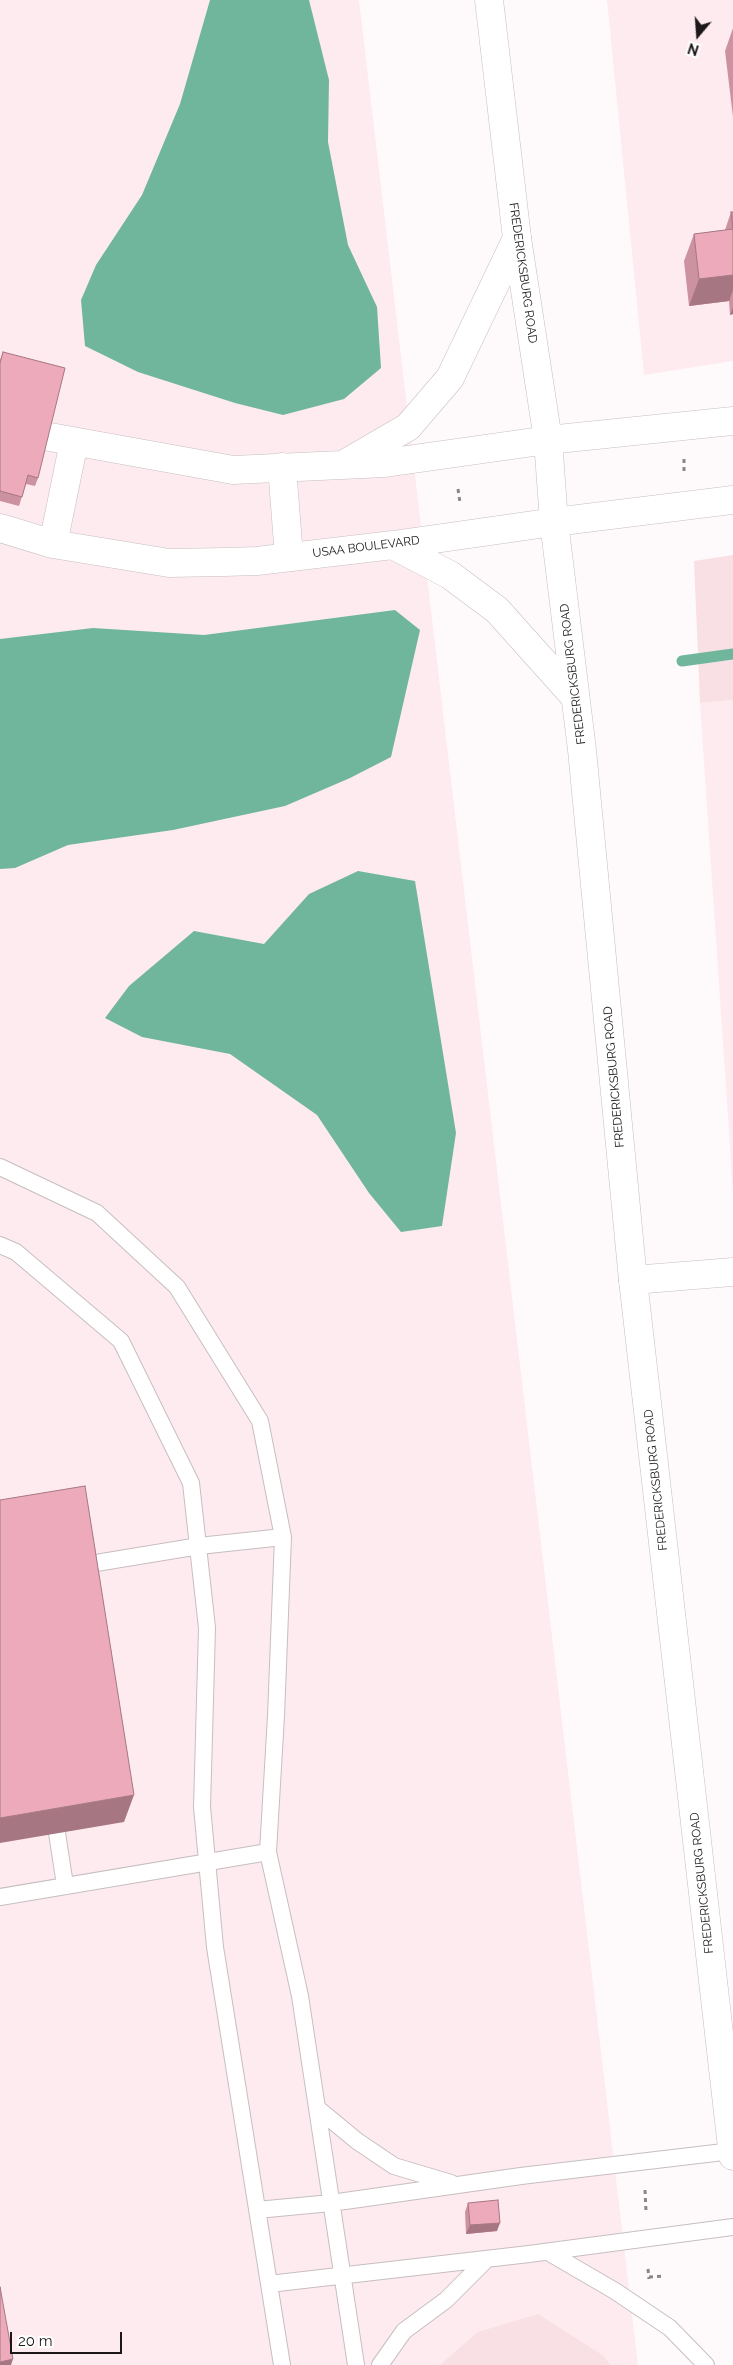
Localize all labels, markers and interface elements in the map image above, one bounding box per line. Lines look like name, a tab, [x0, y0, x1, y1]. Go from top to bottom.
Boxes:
north arrow	[673, 10, 723, 60]
text: N	[686, 40, 701, 59]
street label: FREDERICKSBURG ROAD	[506, 202, 540, 344]
street label: USAA BOULEVARD	[312, 533, 420, 561]
street label: FREDERICKSBURG ROAD	[557, 603, 589, 745]
street label: FREDERICKSBURG ROAD	[601, 1006, 627, 1148]
street label: FREDERICKSBURG ROAD	[641, 1409, 671, 1551]
street label: FREDERICKSBURG ROAD	[687, 1812, 717, 1954]
scale bar	[12, 2322, 125, 2354]
text: 20 m	[18, 2332, 53, 2350]

